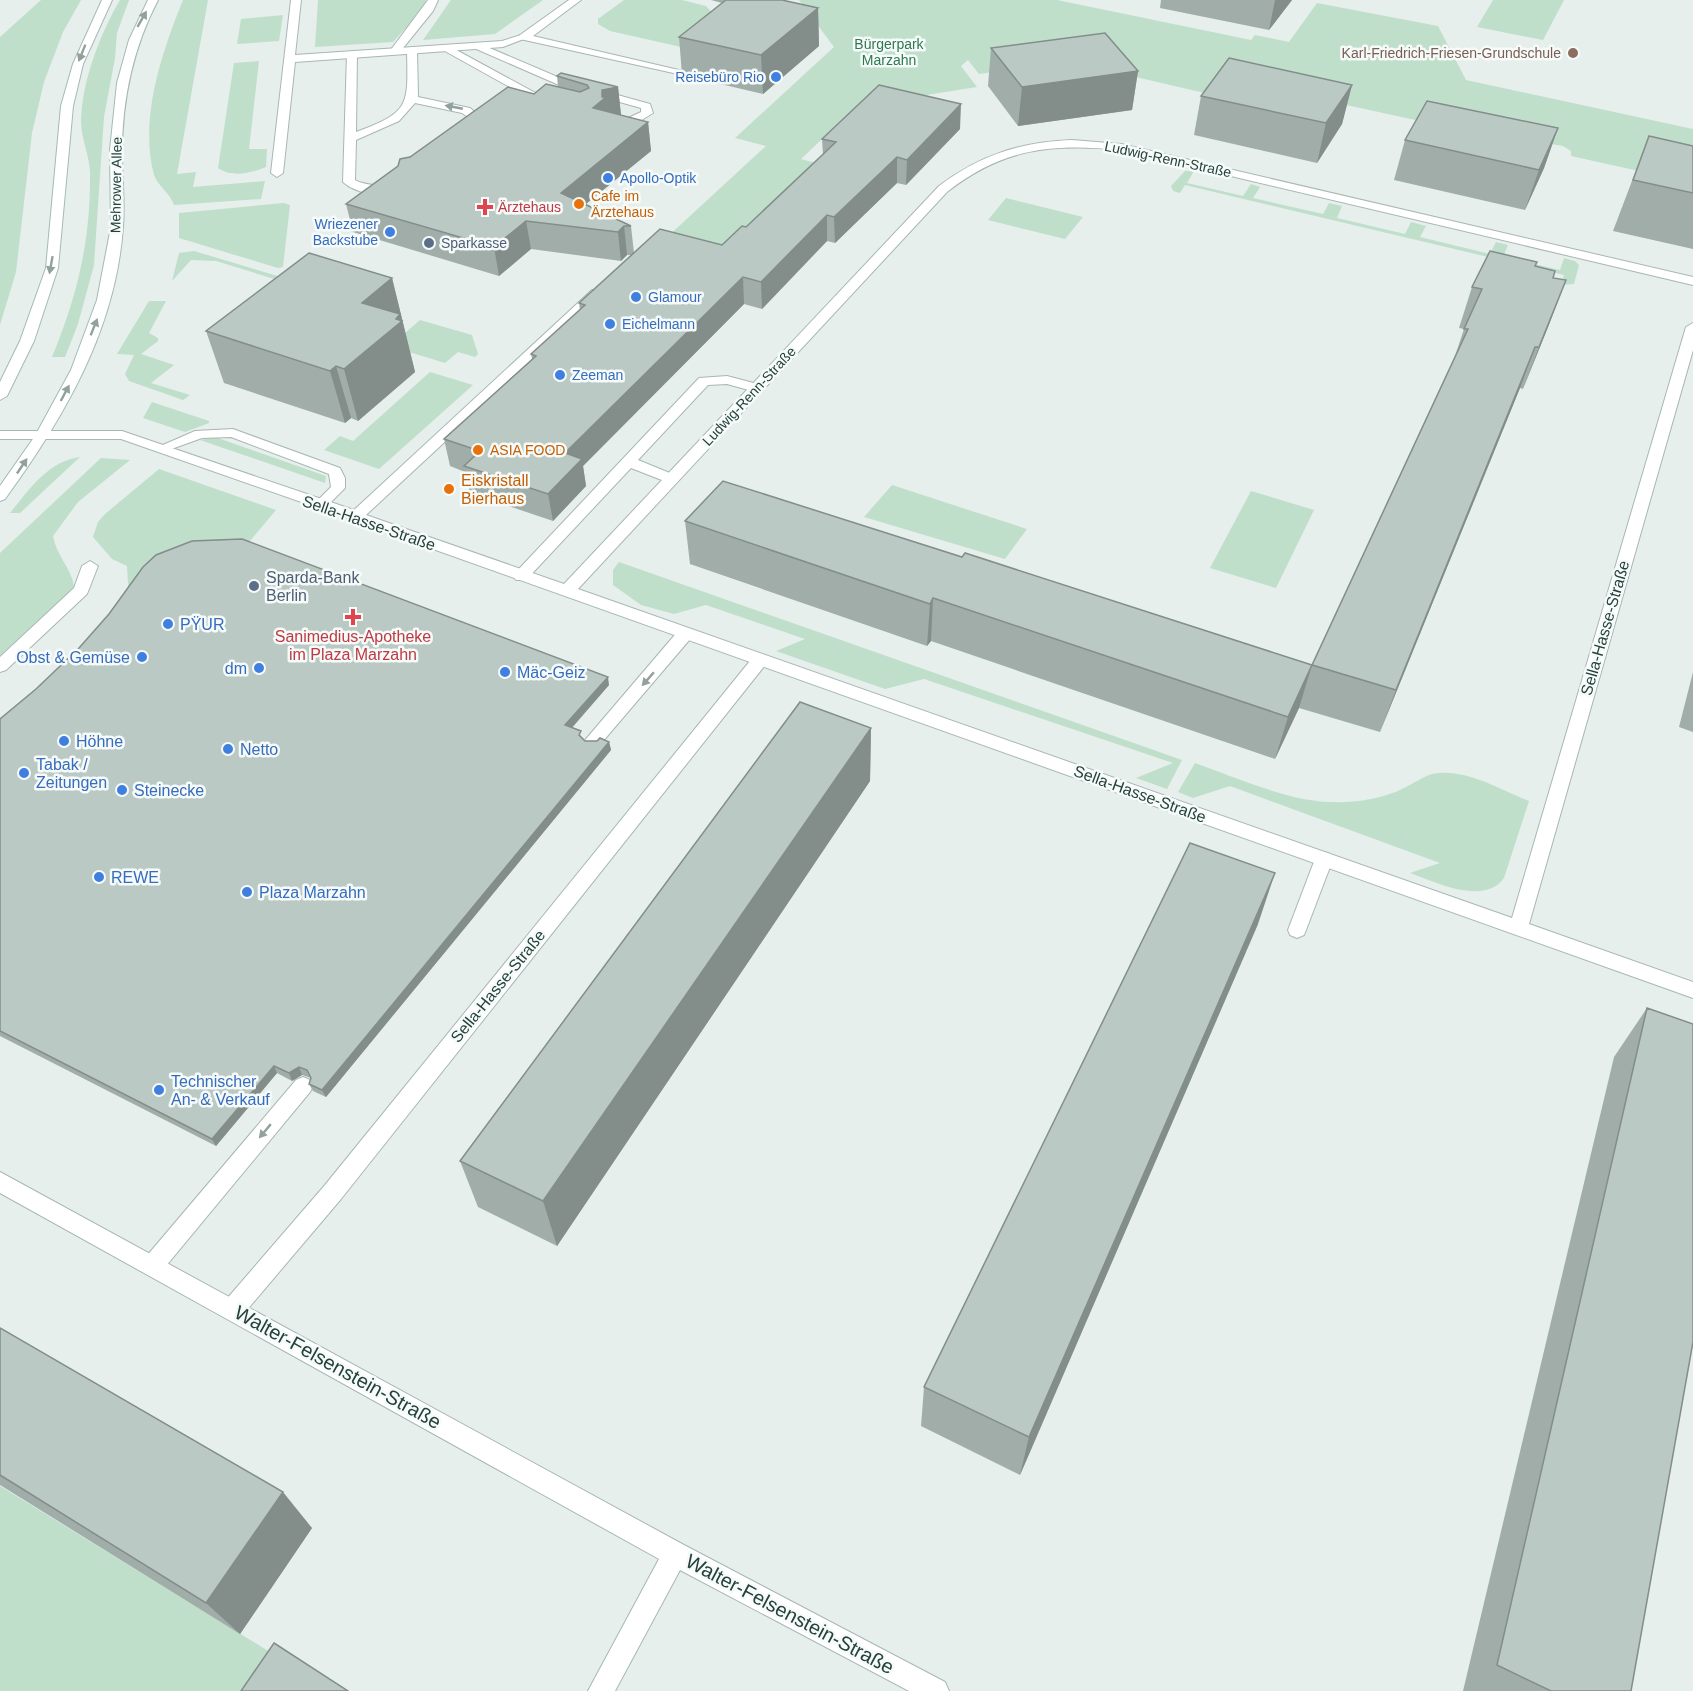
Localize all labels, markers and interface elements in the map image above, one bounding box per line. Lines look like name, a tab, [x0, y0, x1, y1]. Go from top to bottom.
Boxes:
one-way arrow	[137, 10, 147, 27]
park label: Bürgerpark Marzahn	[854, 36, 925, 68]
one-way arrow	[77, 44, 87, 62]
place label: Karl-Friedrich-Friesen-Grundschule	[1342, 45, 1561, 61]
marker: Karl-Friedrich-Friesen-Grundschule	[1566, 46, 1580, 60]
place label: Reisebüro Rio	[675, 69, 764, 85]
marker: Reisebüro Rio	[769, 70, 783, 84]
one-way arrow	[444, 102, 463, 111]
street label: Mehrower Allee	[107, 136, 125, 233]
street label: Ludwig-Renn-Straße	[1103, 138, 1233, 180]
place label: Apollo-Optik	[620, 170, 697, 186]
marker: Apollo-Optik	[601, 171, 615, 185]
place label: Cafe im Ärztehaus	[591, 188, 654, 220]
marker: Cafe im Ärztehaus	[572, 197, 586, 211]
marker: Ärztehaus	[476, 198, 494, 216]
place label: Ärztehaus	[498, 199, 561, 215]
place label: Wriezener Backstube	[313, 216, 378, 248]
marker: Wriezener Backstube	[383, 225, 397, 239]
place label: Sparkasse	[441, 235, 507, 251]
marker: Sparkasse	[422, 236, 436, 250]
one-way arrow	[46, 256, 55, 275]
place label: Glamour	[648, 289, 702, 305]
marker: Glamour	[629, 290, 643, 304]
place label: Eichelmann	[622, 316, 695, 332]
one-way arrow	[89, 317, 99, 335]
marker: Eichelmann	[603, 317, 617, 331]
street label: Ludwig-Renn-Straße	[699, 343, 799, 449]
place label: Zeeman	[572, 367, 623, 383]
marker: Zeeman	[553, 368, 567, 382]
one-way arrow	[59, 384, 69, 402]
place label: ASIA FOOD	[490, 442, 565, 458]
marker: ASIA FOOD	[471, 443, 485, 457]
one-way arrow	[17, 458, 28, 474]
place label: Eiskristall Bierhaus	[461, 472, 529, 507]
marker: Eiskristall Bierhaus	[442, 482, 456, 496]
street label: Sella-Hasse-Straße	[300, 492, 438, 554]
street label: Sella-Hasse-Straße	[1578, 558, 1632, 697]
place label: Sparda-Bank Berlin	[266, 569, 360, 604]
marker: Sparda-Bank Berlin	[247, 579, 261, 593]
marker: Sanimedius-Apotheke im Plaza Marzahn	[346, 610, 360, 624]
place label: PŸUR	[180, 616, 224, 633]
marker: PŸUR	[161, 617, 175, 631]
place label: Sanimedius-Apotheke im Plaza Marzahn	[275, 628, 431, 663]
place label: Obst & Gemüse	[16, 649, 130, 666]
marker: Obst & Gemüse	[135, 650, 149, 664]
place label: dm	[225, 660, 247, 677]
marker: dm	[252, 661, 266, 675]
place label: Mäc-Geiz	[517, 664, 585, 681]
marker: Mäc-Geiz	[498, 665, 512, 679]
one-way arrow	[642, 671, 655, 686]
place label: Höhne	[76, 733, 123, 750]
marker: Höhne	[57, 734, 71, 748]
place label: Netto	[240, 741, 278, 758]
marker: Netto	[221, 742, 235, 756]
place label: Tabak / Zeitungen	[36, 756, 107, 791]
street label: Sella-Hasse-Straße	[1071, 762, 1209, 826]
marker: Tabak / Zeitungen	[17, 766, 31, 780]
place label: Steinecke	[134, 782, 204, 799]
marker: Steinecke	[115, 783, 129, 797]
place label: REWE	[111, 869, 159, 886]
marker: REWE	[92, 870, 106, 884]
place label: Plaza Marzahn	[259, 884, 366, 901]
marker: Plaza Marzahn	[240, 885, 254, 899]
street label: Sella-Hasse-Straße	[447, 926, 549, 1046]
place label: Technischer An- & Verkauf	[171, 1073, 270, 1108]
marker: Technischer An- & Verkauf	[152, 1083, 166, 1097]
one-way arrow	[259, 1123, 272, 1138]
street label: Walter-Felsenstein-Straße	[231, 1301, 445, 1433]
street label: Walter-Felsenstein-Straße	[682, 1550, 898, 1678]

